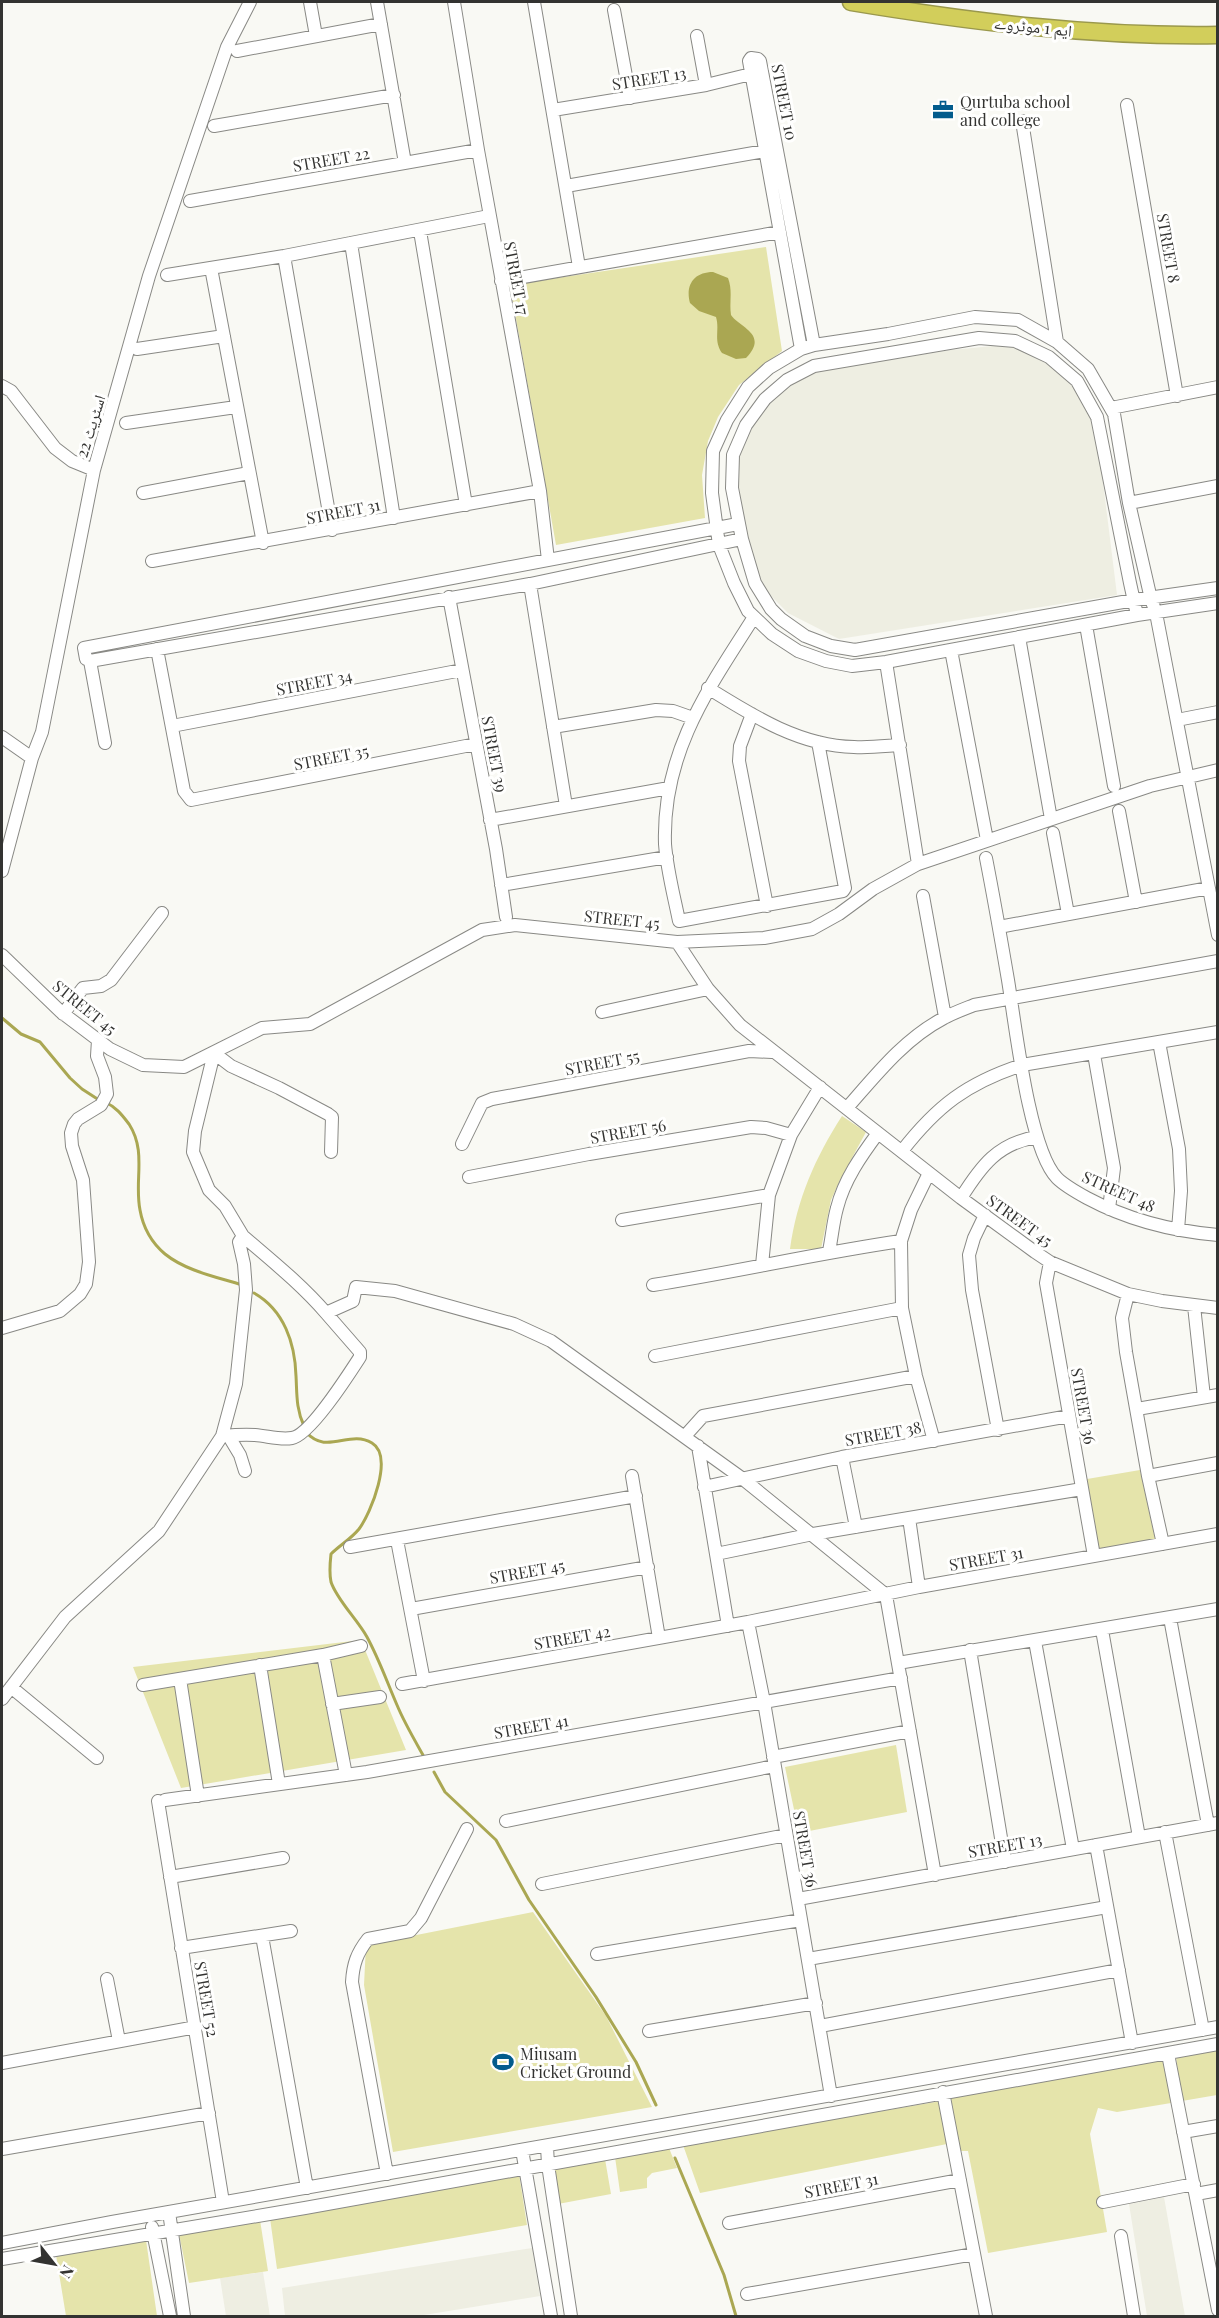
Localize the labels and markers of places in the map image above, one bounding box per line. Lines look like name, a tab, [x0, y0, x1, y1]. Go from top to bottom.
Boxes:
place label: Qurtuba school and college	[960, 91, 1071, 130]
office icon: Qurtuba school and college	[931, 98, 955, 122]
place label: Miusam Cricket Ground	[520, 2043, 631, 2082]
sports icon: Miusam Cricket Ground	[491, 2050, 515, 2074]

